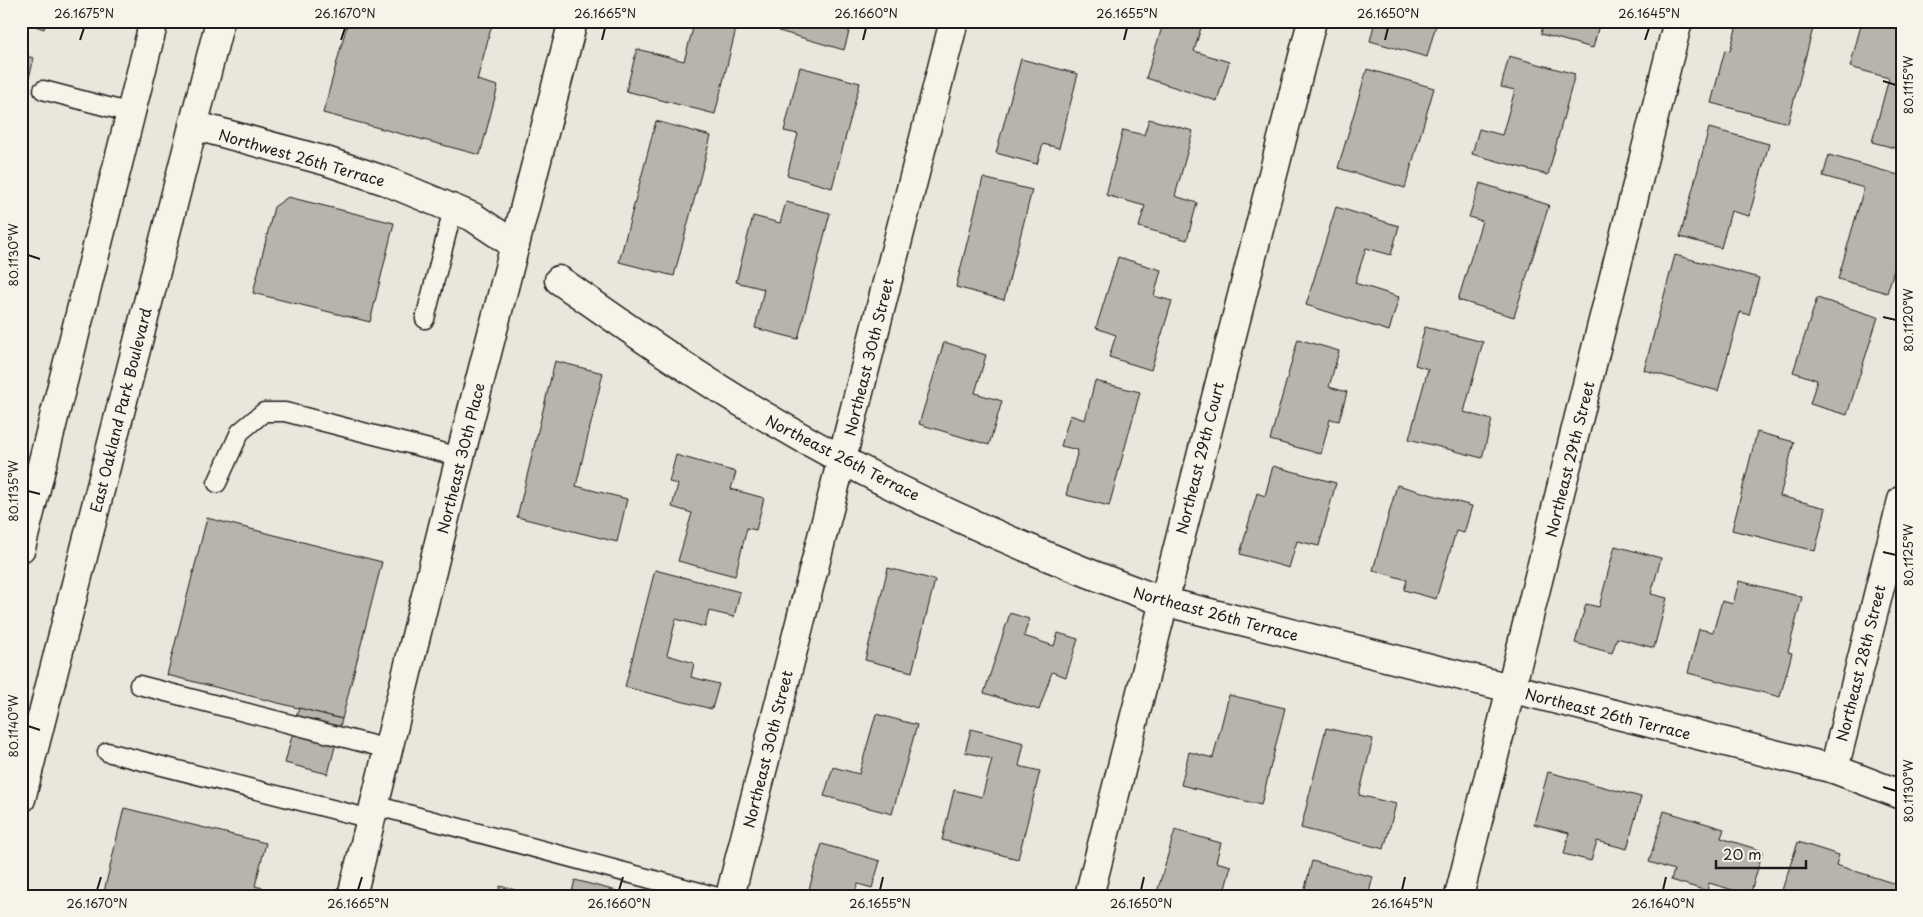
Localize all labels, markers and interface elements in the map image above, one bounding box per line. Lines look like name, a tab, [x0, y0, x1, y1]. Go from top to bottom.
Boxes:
text: 26.1675°N	[54, 4, 114, 22]
text: 26.1670°N	[314, 4, 376, 22]
text: 26.1665°N	[574, 4, 636, 22]
text: 26.1660°N	[834, 4, 898, 22]
text: 26.1655°N	[1096, 4, 1158, 22]
text: 26.1650°N	[1357, 4, 1419, 22]
text: 26.1645°N	[1618, 4, 1680, 22]
text: 80.1115°W	[1899, 55, 1917, 114]
street label: Northwest 26th Terrace	[216, 122, 388, 192]
text: 80.1130°W	[4, 223, 22, 286]
street label: Northeast 30th Street	[837, 276, 899, 438]
text: 80.1120°W	[1899, 288, 1917, 352]
street label: East Oakland Park Boulevard	[83, 305, 157, 515]
street label: Northeast 29th Court	[1169, 379, 1229, 537]
street label: Northeast 29th Street	[1539, 379, 1599, 539]
street label: Northeast 30th Place	[430, 380, 490, 536]
street label: Northeast 26th Terrace	[762, 408, 924, 506]
text: 80.1135°W	[4, 460, 22, 522]
text: 80.1125°W	[1899, 523, 1917, 586]
street label: Northeast 26th Terrace	[1131, 580, 1301, 646]
street label: Northeast 28th Street	[1829, 582, 1891, 744]
street label: Northeast 30th Street	[736, 668, 798, 830]
street label: Northeast 26th Terrace	[1523, 681, 1693, 745]
text: 80.1140°W	[4, 694, 22, 757]
text: 80.1130°W	[1899, 759, 1917, 822]
scale bar	[1716, 837, 1806, 869]
text: 20 m	[1723, 842, 1762, 865]
text: 26.1670°N	[66, 894, 128, 912]
text: 26.1665°N	[327, 894, 389, 912]
text: 26.1660°N	[587, 894, 651, 912]
text: 26.1655°N	[849, 894, 911, 912]
text: 26.1650°N	[1110, 894, 1172, 912]
text: 26.1645°N	[1371, 894, 1433, 912]
text: 26.1640°N	[1631, 894, 1695, 912]

